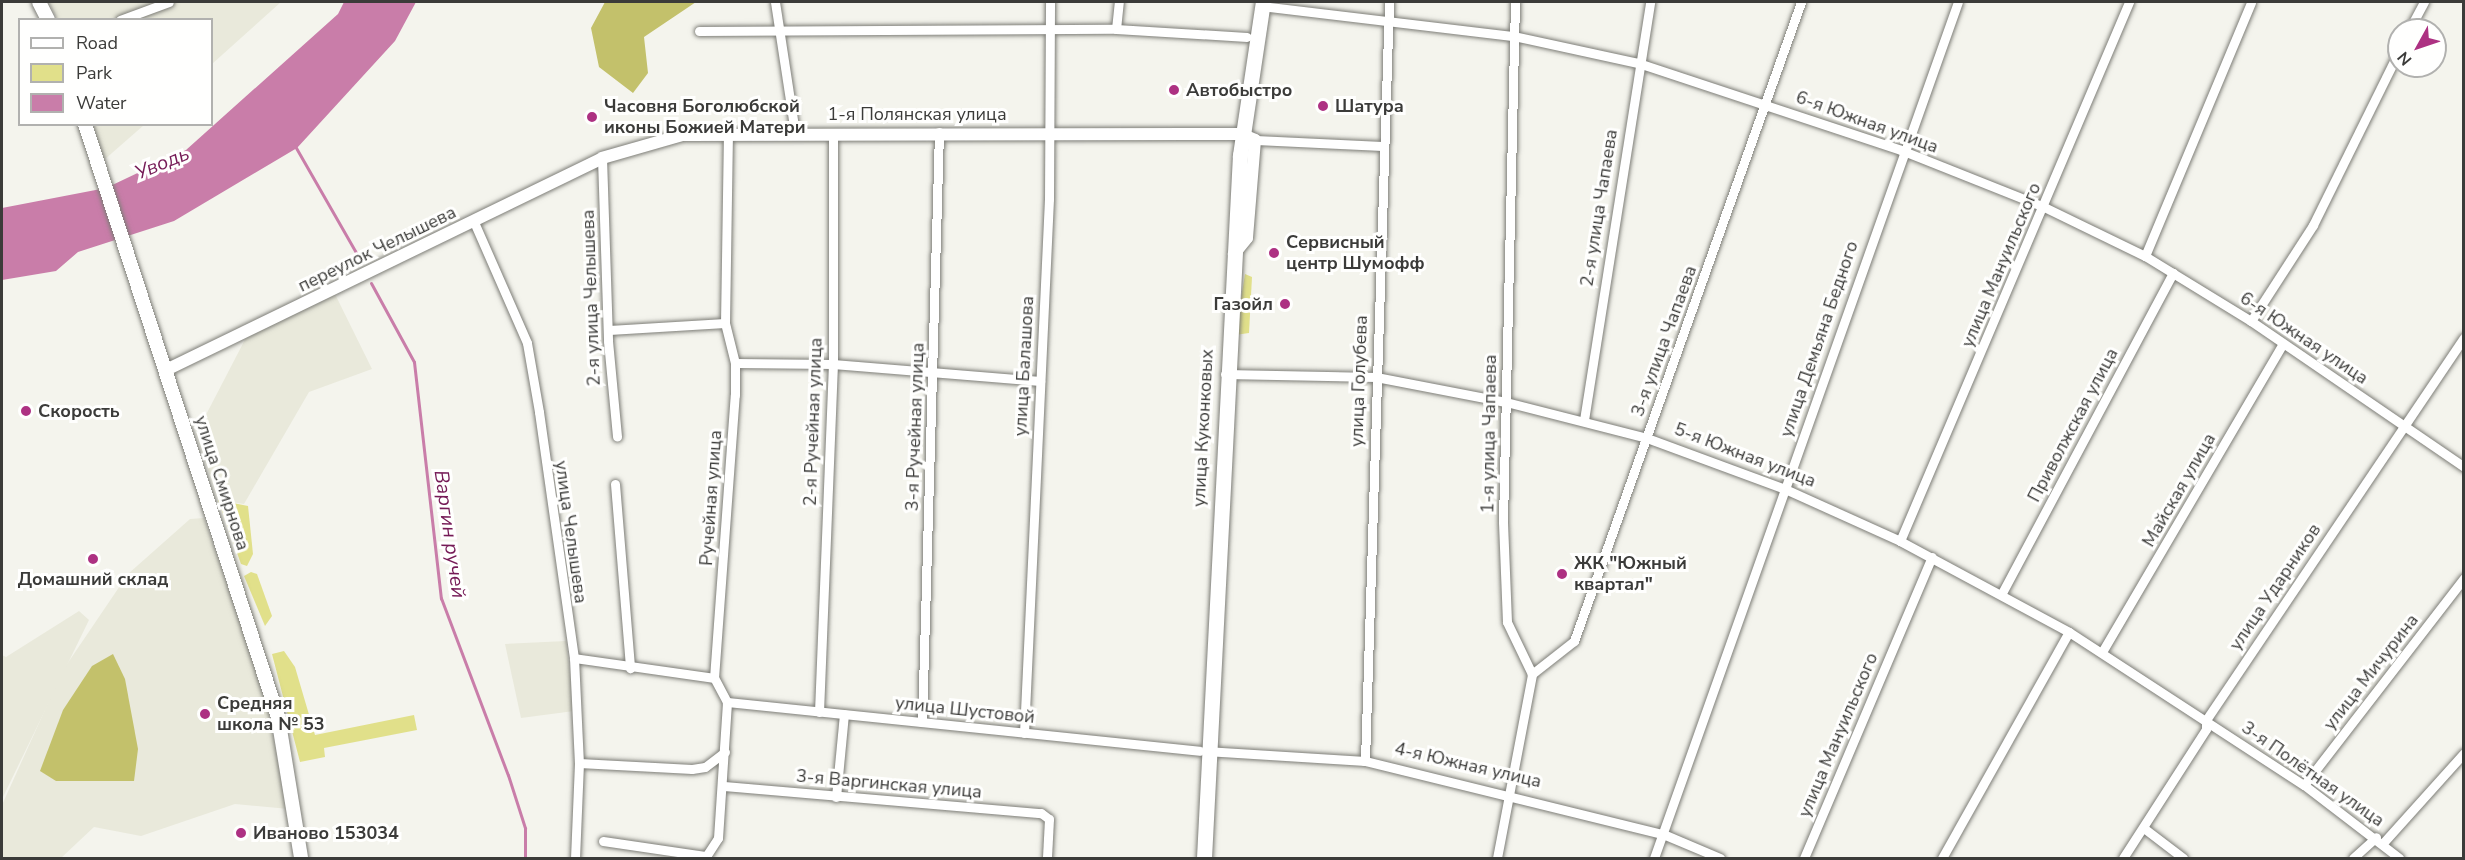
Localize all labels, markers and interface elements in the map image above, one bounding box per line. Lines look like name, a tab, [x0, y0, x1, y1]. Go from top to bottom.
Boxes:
legend	[18, 18, 213, 126]
north arrow	[2387, 18, 2447, 78]
text: Road	[76, 31, 118, 55]
text: N	[2392, 47, 2417, 70]
text: Park	[76, 61, 112, 85]
place label: Автобыстро	[1186, 79, 1292, 101]
marker: Автобыстро	[1167, 83, 1181, 97]
street label: 6-я Южная улица	[1793, 86, 1941, 158]
text: Water	[76, 91, 127, 115]
place label: Шатура	[1335, 95, 1404, 117]
place label: Часовня Боголюбской иконы Божией Матери	[604, 96, 806, 138]
marker: Шатура	[1316, 99, 1330, 113]
street label: 1-я Полянская улица	[827, 103, 1007, 125]
marker: Часовня Боголюбской иконы Божией Матери	[585, 110, 599, 124]
street label: 2-я улица Чапаева	[1576, 128, 1622, 288]
water label: Уводь	[131, 141, 193, 185]
street label: улица Мануильского	[1957, 179, 2045, 351]
street label: переулок Челышева	[294, 201, 460, 297]
street label: 2-я улица Челышева	[577, 209, 605, 387]
place label: Сервисный центр Шумофф	[1286, 232, 1425, 274]
street label: улица Демьяна Бедного	[1775, 238, 1863, 440]
marker: Сервисный центр Шумофф	[1267, 246, 1281, 260]
street label: 3-я улица Чапаева	[1627, 263, 1701, 419]
street label: 6-я Южная улица	[2236, 287, 2372, 389]
place label: Газойл	[1213, 293, 1273, 315]
street label: улица Балашова	[1010, 295, 1038, 437]
marker: Газойл	[1278, 297, 1292, 311]
street label: улица Голубева	[1346, 315, 1372, 447]
street label: 2-я Ручейная улица	[799, 337, 827, 507]
street label: 3-я Ручейная улица	[901, 342, 929, 512]
street label: Приволжская улица	[2023, 344, 2123, 506]
street label: улица Куконковых	[1188, 349, 1218, 507]
street label: 1-я улица Чапаева	[1477, 354, 1501, 514]
place label: Скорость	[38, 400, 120, 422]
marker: Скорость	[19, 404, 33, 418]
street label: улица Смирнова	[190, 413, 254, 553]
street label: 5-я Южная улица	[1671, 418, 1819, 492]
street label: Ручейная улица	[695, 429, 727, 567]
street label: Майская улица	[2138, 429, 2220, 551]
street label: улица Челышева	[550, 459, 592, 605]
water label: Варгин ручей	[429, 468, 471, 600]
street label: улица Ударников	[2225, 520, 2325, 654]
marker: Домашний склад	[86, 552, 100, 566]
place label: ЖК "Южный квартал"	[1574, 553, 1687, 596]
marker: ЖК "Южный квартал"	[1555, 567, 1569, 581]
place label: Домашний склад	[18, 568, 168, 590]
street label: улица Мичурина	[2319, 610, 2423, 734]
street label: улица Мануильского	[1794, 649, 1882, 821]
street label: улица Шустовой	[894, 692, 1036, 728]
place label: Средняя школа № 53	[217, 693, 324, 736]
marker: Средняя школа № 53	[198, 707, 212, 721]
street label: 3-я Полётная улица	[2237, 717, 2389, 831]
street label: 4-я Южная улица	[1393, 738, 1543, 792]
street label: 3-я Варгинская улица	[795, 765, 983, 803]
place label: Иваново 153034	[253, 822, 399, 844]
marker: Иваново 153034	[234, 826, 248, 840]

